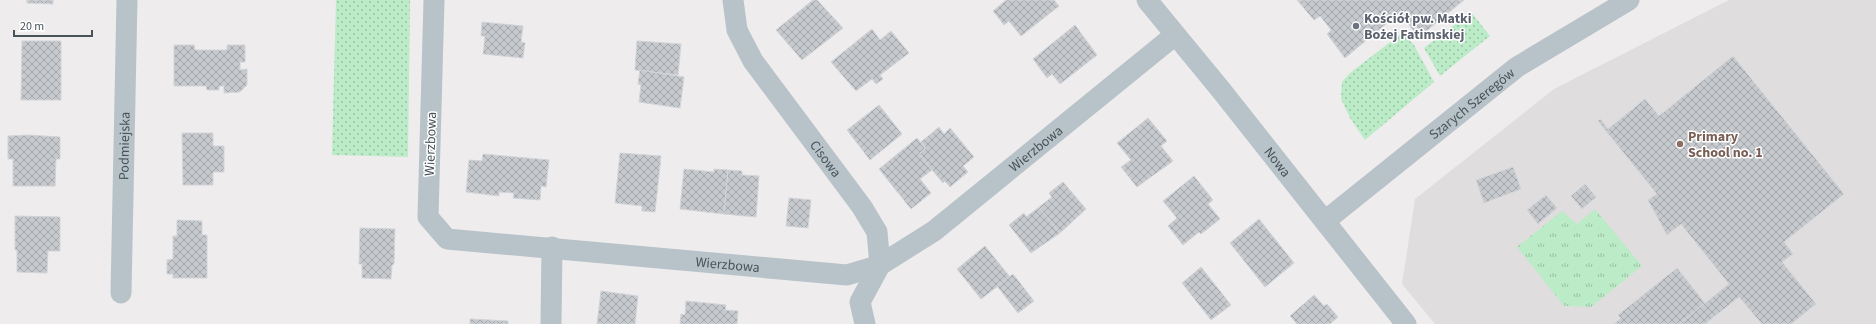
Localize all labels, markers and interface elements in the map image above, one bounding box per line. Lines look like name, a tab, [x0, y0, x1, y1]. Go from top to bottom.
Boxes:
place label: Kościół pw. Matki Bożej Fatimskiej	[1364, 9, 1472, 45]
scale bar	[14, 12, 92, 38]
text: 20 m	[20, 18, 44, 35]
marker: Kościół pw. Matki Bożej Fatimskiej	[1351, 21, 1361, 31]
street label: Szarych Szeregów	[1425, 63, 1519, 145]
street label: Wierzbowa	[420, 111, 442, 177]
street label: Podmiejska	[114, 112, 136, 180]
street label: Wierzbowa	[1005, 121, 1068, 177]
place label: Primary School no. 1	[1688, 127, 1763, 163]
street label: Cisowa	[805, 136, 846, 182]
marker: Primary School no. 1	[1675, 139, 1685, 149]
street label: Nowa	[1259, 143, 1295, 182]
street label: Wierzbowa	[695, 252, 761, 278]

